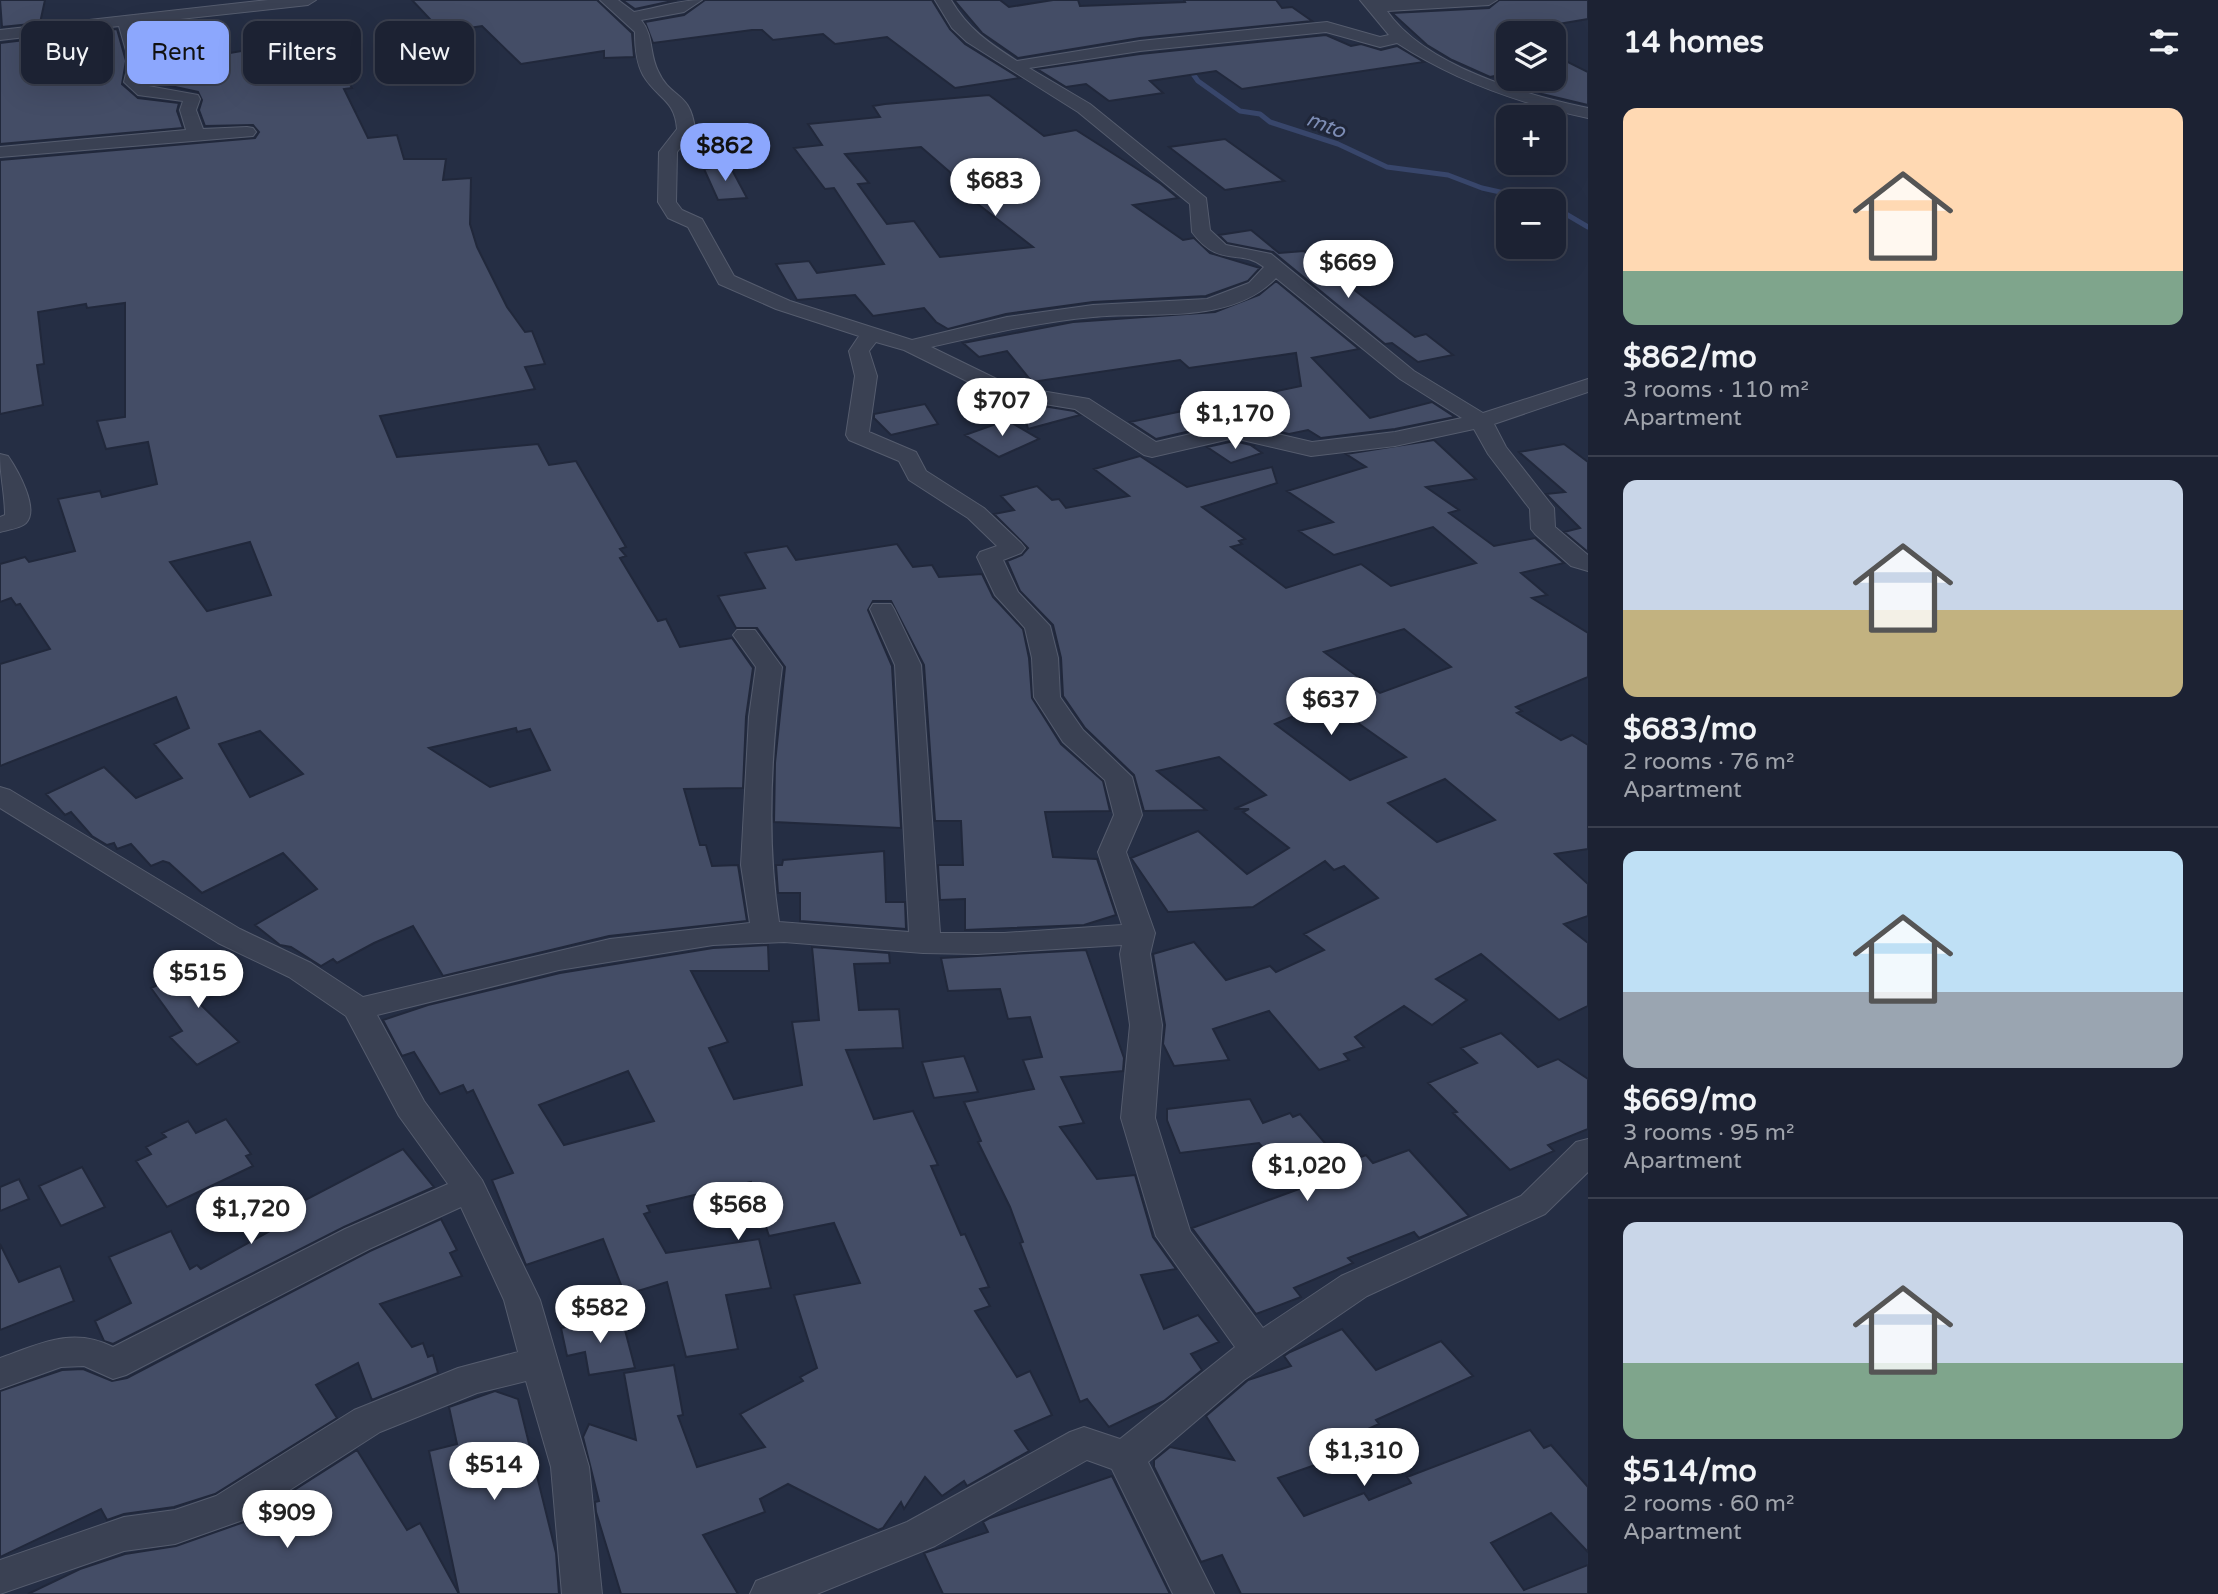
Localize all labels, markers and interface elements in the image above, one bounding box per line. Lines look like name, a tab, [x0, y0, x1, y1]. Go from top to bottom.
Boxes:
chip: Buy	[21, 21, 113, 84]
chip: Rent	[127, 21, 229, 84]
chip: Filters	[243, 21, 361, 84]
chip: New	[375, 21, 474, 84]
map controls	[1496, 21, 1566, 259]
button: layers	[1496, 21, 1566, 91]
icon: filters	[2145, 23, 2183, 61]
text: 14 homes	[1623, 24, 1764, 61]
button: +	[1496, 105, 1566, 175]
water label: mto	[1303, 107, 1350, 145]
pin: $862	[684, 124, 766, 183]
text: $862	[696, 132, 754, 160]
icon: home	[1840, 153, 1966, 279]
pin: $683	[954, 158, 1036, 218]
text: $683	[966, 167, 1024, 195]
button: −	[1496, 189, 1566, 259]
pin: $669	[1307, 240, 1389, 300]
text: $669	[1319, 249, 1377, 277]
text: $862/mo	[1623, 339, 1757, 376]
text: 3 rooms · 110 m²	[1623, 376, 1809, 404]
pin: $707	[961, 378, 1043, 438]
text: $707	[973, 387, 1031, 415]
pin: $1,170	[1178, 392, 1292, 451]
text: $1,170	[1196, 400, 1274, 428]
text: Apartment	[1623, 404, 1742, 432]
icon: home	[1840, 525, 1966, 651]
pin: $637	[1290, 678, 1372, 737]
text: $637	[1302, 686, 1360, 714]
text: $683/mo	[1623, 711, 1757, 748]
text: 2 rooms · 76 m²	[1623, 748, 1794, 776]
text: Apartment	[1623, 776, 1742, 804]
icon: home	[1840, 896, 1966, 1022]
pin: $515	[157, 950, 239, 1010]
text: $515	[169, 959, 227, 987]
text: $669/mo	[1623, 1082, 1757, 1119]
text: 3 rooms · 95 m²	[1623, 1119, 1794, 1147]
pin: $1,020	[1250, 1144, 1364, 1203]
text: Apartment	[1623, 1147, 1742, 1175]
text: $1,020	[1268, 1152, 1346, 1180]
pin: $568	[697, 1182, 779, 1242]
pin: $1,720	[194, 1186, 308, 1246]
text: $568	[709, 1191, 767, 1219]
text: $1,720	[212, 1195, 290, 1223]
icon: home	[1840, 1267, 1966, 1393]
pin: $582	[559, 1286, 641, 1345]
text: $582	[571, 1294, 629, 1322]
pin: $1,310	[1307, 1428, 1421, 1488]
text: $1,310	[1325, 1437, 1403, 1465]
pin: $514	[453, 1442, 535, 1502]
text: $514	[465, 1451, 523, 1479]
text: $514/mo	[1623, 1453, 1757, 1490]
pin: $909	[246, 1490, 328, 1550]
text: 2 rooms · 60 m²	[1623, 1490, 1794, 1518]
text: $909	[258, 1499, 316, 1527]
text: Apartment	[1623, 1518, 1742, 1546]

